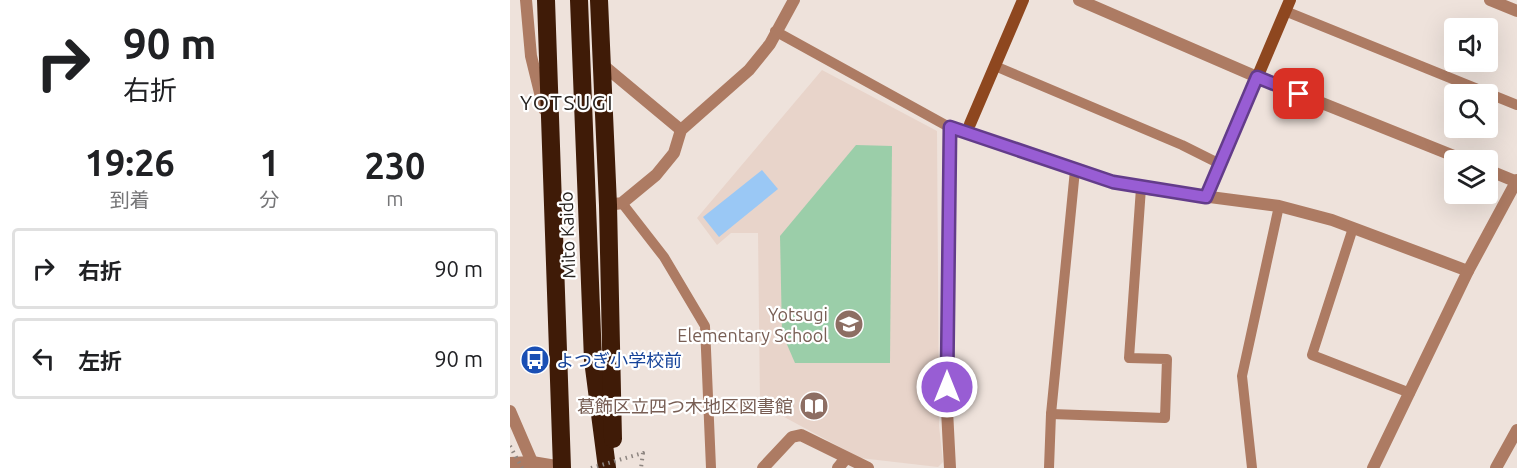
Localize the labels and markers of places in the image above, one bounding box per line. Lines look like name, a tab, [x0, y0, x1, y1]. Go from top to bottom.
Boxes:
pin	[1273, 68, 1324, 119]
place label: Yotsugi Elementary School	[677, 304, 828, 345]
school or university icon: Yotsugi Elementary School	[833, 308, 865, 340]
bus stop icon: よつぎ小学校前	[519, 344, 551, 376]
place label: よつぎ小学校前	[556, 350, 682, 370]
library icon: 葛飾区立四つ木地区図書館	[798, 390, 830, 422]
place label: 葛飾区立四つ木地区図書館	[577, 396, 793, 416]

